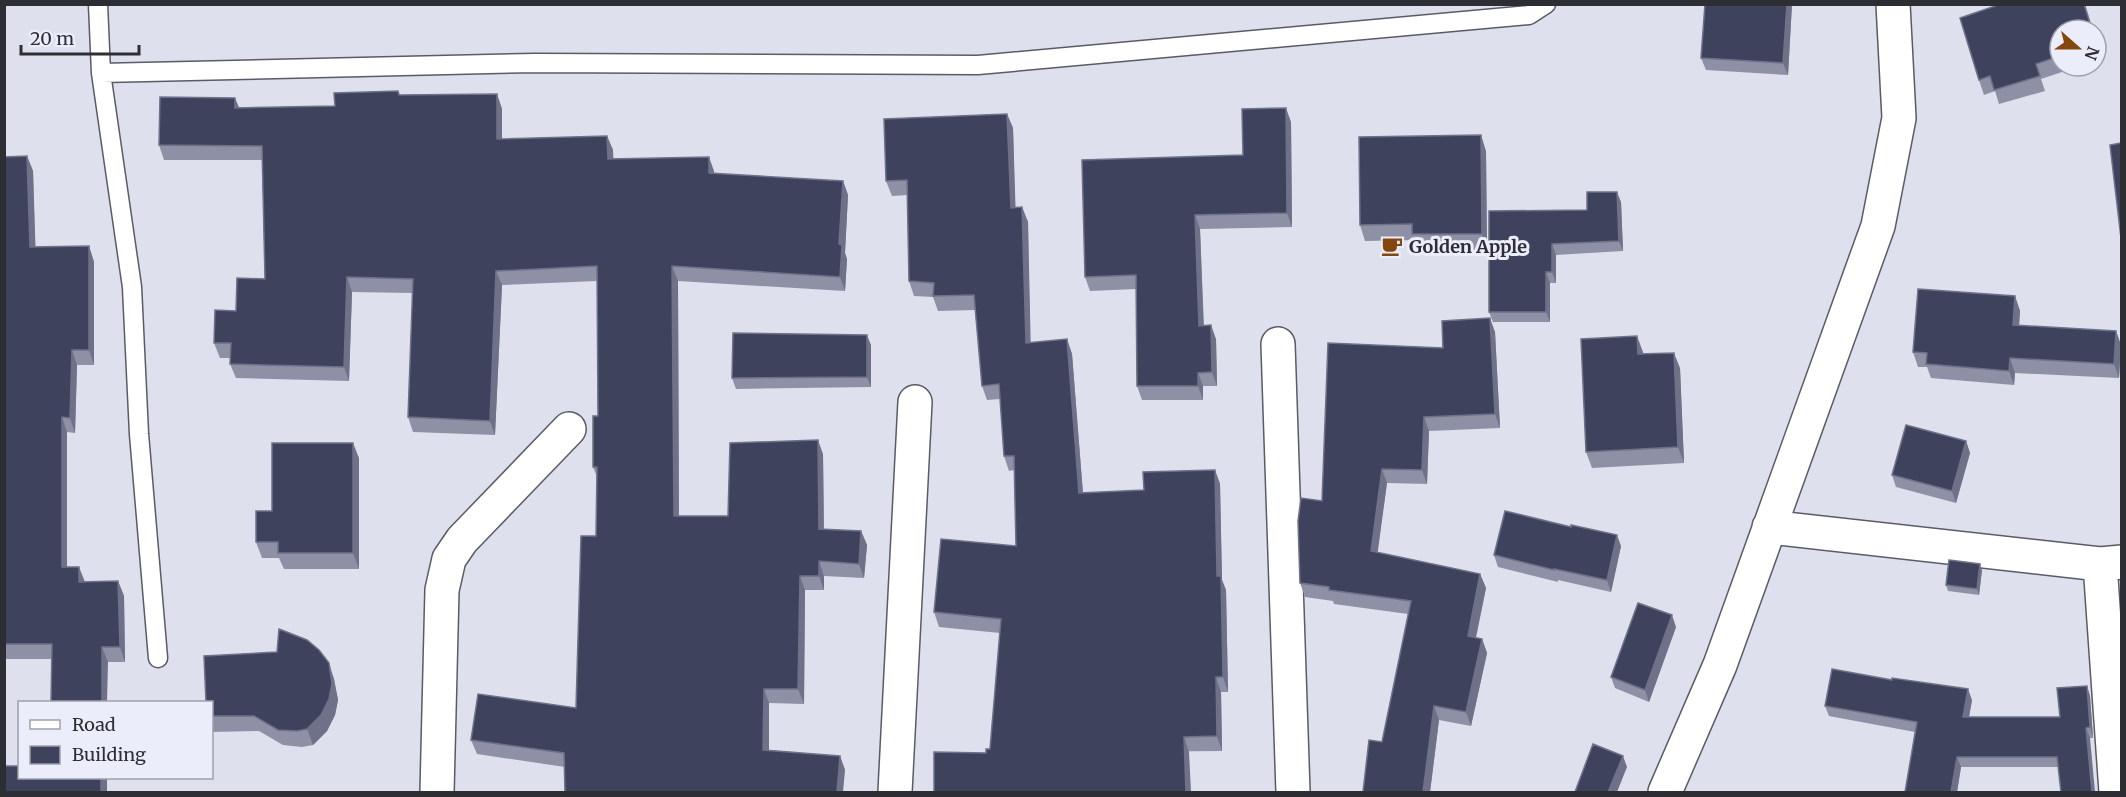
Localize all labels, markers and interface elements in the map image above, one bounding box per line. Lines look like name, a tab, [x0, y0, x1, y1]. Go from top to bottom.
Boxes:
scale bar	[21, 18, 140, 56]
north arrow	[2048, 18, 2108, 78]
text: 20 m	[30, 27, 74, 50]
text: N	[2080, 44, 2104, 63]
cafe icon: Golden Apple	[1380, 234, 1404, 258]
place label: Golden Apple	[1409, 235, 1527, 258]
legend	[18, 701, 213, 779]
text: Road	[72, 713, 116, 736]
text: Building	[72, 743, 146, 766]

